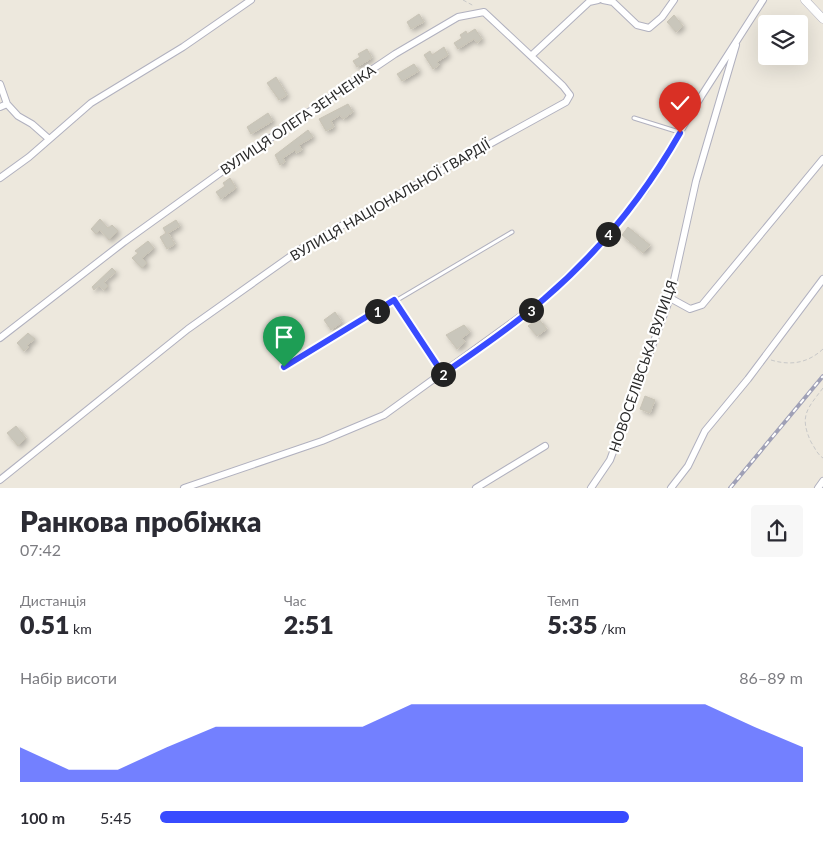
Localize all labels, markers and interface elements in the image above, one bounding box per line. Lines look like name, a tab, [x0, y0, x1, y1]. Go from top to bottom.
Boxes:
map controls	[758, 15, 808, 65]
button: layers	[758, 15, 808, 65]
street label: ВУЛИЦЯ ОЛЕГА ЗЕНЧЕНКА	[217, 61, 379, 178]
pin	[659, 82, 701, 133]
icon: check	[666, 89, 694, 117]
street label: ВУЛИЦЯ НАЦІОНАЛЬНОЇ ГВАРДІЇ	[287, 135, 494, 264]
pin: 4	[596, 222, 620, 246]
text: 4	[604, 226, 613, 243]
street label: НОВОСЕЛІВСЬКА ВУЛИЦЯ	[605, 278, 680, 454]
pin: 1	[364, 298, 390, 324]
pin: 3	[518, 298, 544, 322]
text: 3	[527, 302, 536, 319]
text: 1	[373, 303, 382, 320]
pin	[263, 316, 305, 367]
icon: arrive	[270, 323, 298, 351]
pin: 2	[430, 362, 456, 386]
text: 2	[439, 366, 448, 383]
text: Ранкова пробіжка	[20, 504, 261, 538]
button: share	[751, 505, 803, 557]
text: 07:42	[20, 540, 61, 559]
text: Дистанція	[20, 592, 86, 609]
text: Час	[284, 592, 306, 609]
text: Темп	[547, 592, 579, 609]
text: 0.51	[20, 609, 69, 639]
text: 2:51	[284, 609, 334, 639]
text: 5:35	[547, 609, 597, 639]
text: km	[69, 620, 92, 637]
text: /km	[597, 620, 626, 637]
text: Набір висоти	[20, 668, 117, 687]
text: 86–89 m	[739, 668, 803, 687]
text: 100 m	[20, 808, 65, 827]
text: 5:45	[100, 808, 132, 827]

